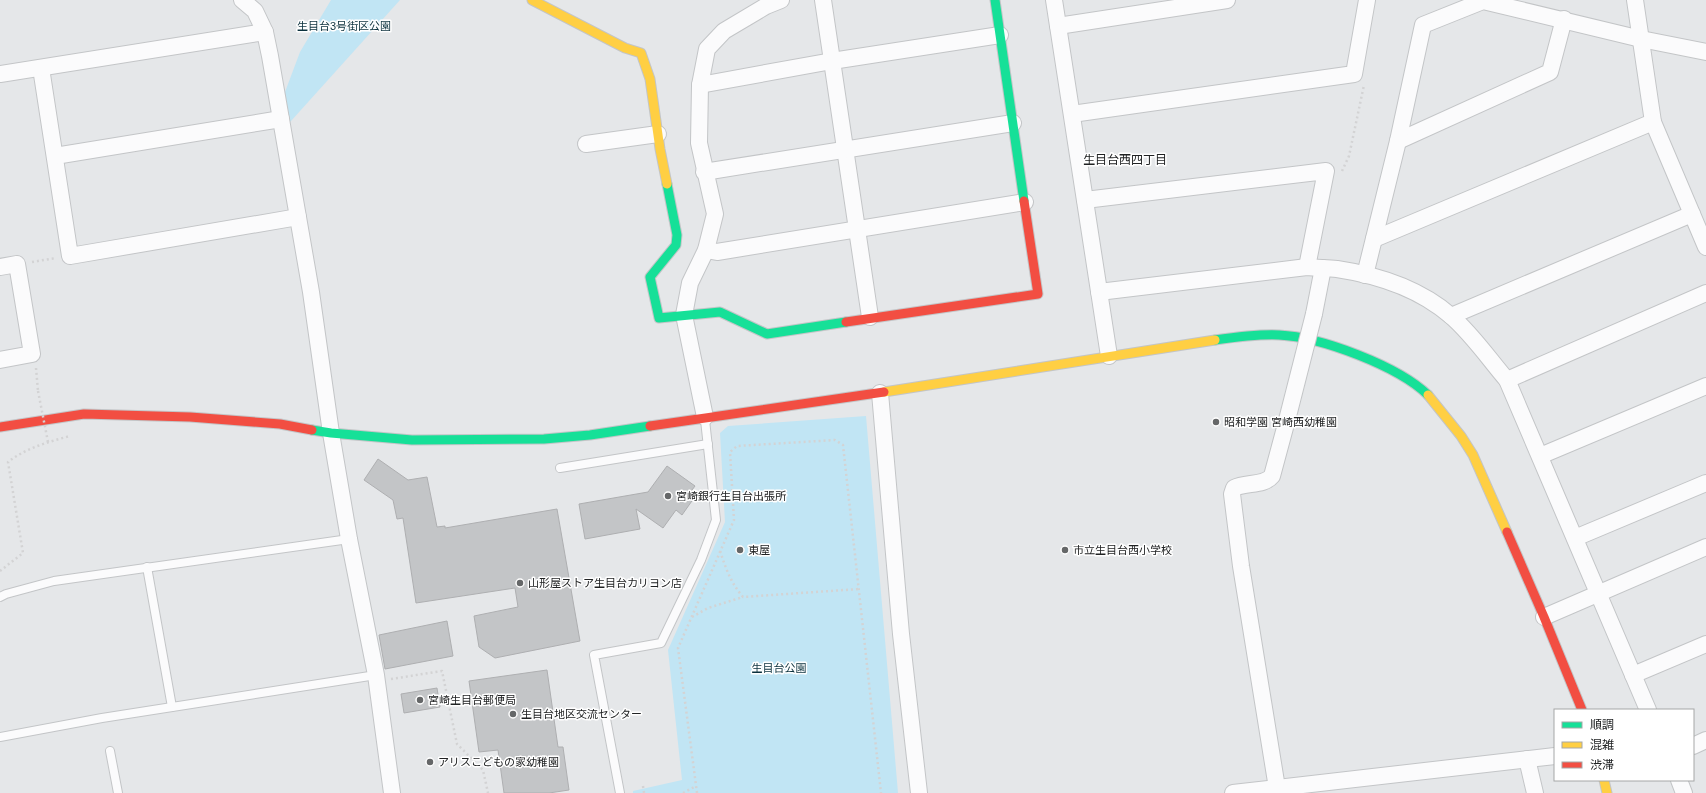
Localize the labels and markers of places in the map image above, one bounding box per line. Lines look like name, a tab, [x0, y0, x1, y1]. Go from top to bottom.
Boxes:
place label: 昭和学園 宮崎西幼稚園	[1224, 416, 1337, 428]
marker: 昭和学園 宮崎西幼稚園	[1211, 417, 1221, 427]
place label: 宮崎銀行生目台出張所	[676, 490, 787, 502]
marker: 宮崎銀行生目台出張所	[663, 491, 673, 501]
place label: 東屋	[748, 544, 770, 556]
place label: 市立生目台西小学校	[1073, 544, 1172, 556]
marker: 東屋	[735, 545, 745, 555]
marker: 市立生目台西小学校	[1060, 545, 1070, 555]
place label: 山形屋ストア生目台カリヨン店	[528, 577, 682, 589]
marker: 山形屋ストア生目台カリヨン店	[515, 578, 525, 588]
place label: 宮崎生目台郵便局	[428, 694, 516, 706]
marker: 宮崎生目台郵便局	[415, 695, 425, 705]
place label: 生目台地区交流センター	[521, 708, 642, 720]
marker: 生目台地区交流センター	[508, 709, 518, 719]
place label: アリスこどもの家幼稚園	[438, 756, 559, 768]
marker: アリスこどもの家幼稚園	[425, 757, 435, 767]

